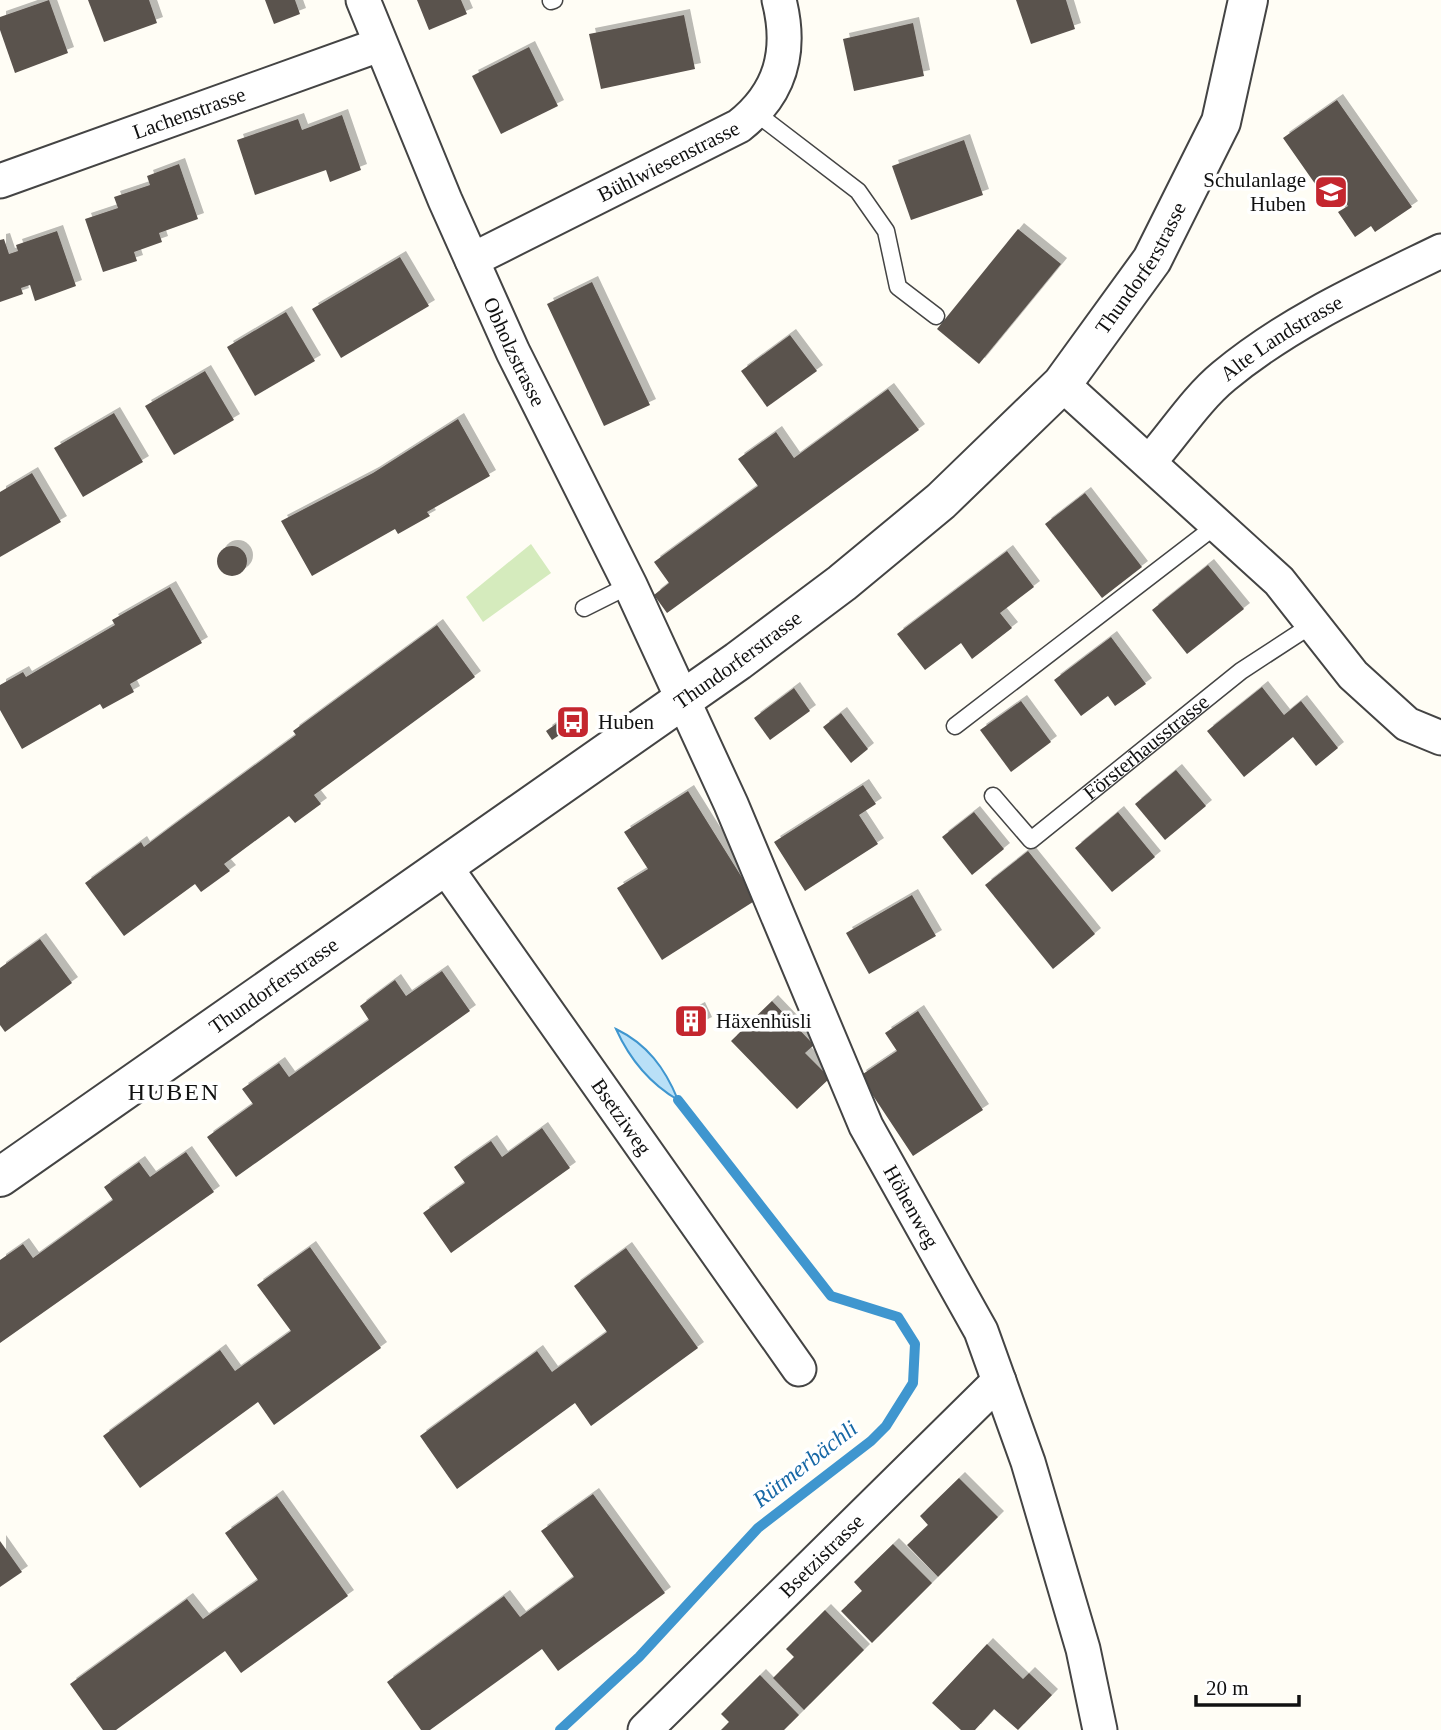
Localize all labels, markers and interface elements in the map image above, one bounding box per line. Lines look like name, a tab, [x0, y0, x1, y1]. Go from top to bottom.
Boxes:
street label: Lachenstrasse	[130, 82, 249, 144]
street label: Bühlwiesenstrasse	[594, 116, 743, 207]
place label: Schulanlage Huben	[1203, 168, 1306, 216]
school or university icon: Schulanlage Huben	[1312, 173, 1350, 211]
street label: Thundorferstrasse	[1090, 198, 1191, 339]
street label: Alte Landstrasse	[1216, 290, 1347, 386]
street label: Obholzstrasse	[478, 294, 550, 410]
street label: Thundorferstrasse	[669, 606, 806, 714]
street label: Försterhausstrasse	[1079, 690, 1214, 805]
bus stop icon: Huben	[554, 703, 592, 741]
place label: Huben	[598, 710, 654, 734]
street label: Thundorferstrasse	[205, 932, 343, 1039]
building icon: Häxenhüsli	[672, 1002, 710, 1040]
place label: Häxenhüsli	[716, 1009, 812, 1033]
street label: Bsetziweg	[586, 1074, 657, 1160]
district label: HUBEN	[128, 1079, 220, 1105]
street label: Höhenweg	[878, 1161, 944, 1252]
water label: Rütmerbächli	[747, 1416, 862, 1513]
street label: Bsetzistrasse	[775, 1509, 869, 1603]
scale bar	[1196, 1664, 1299, 1708]
text: 20 m	[1206, 1676, 1249, 1700]

